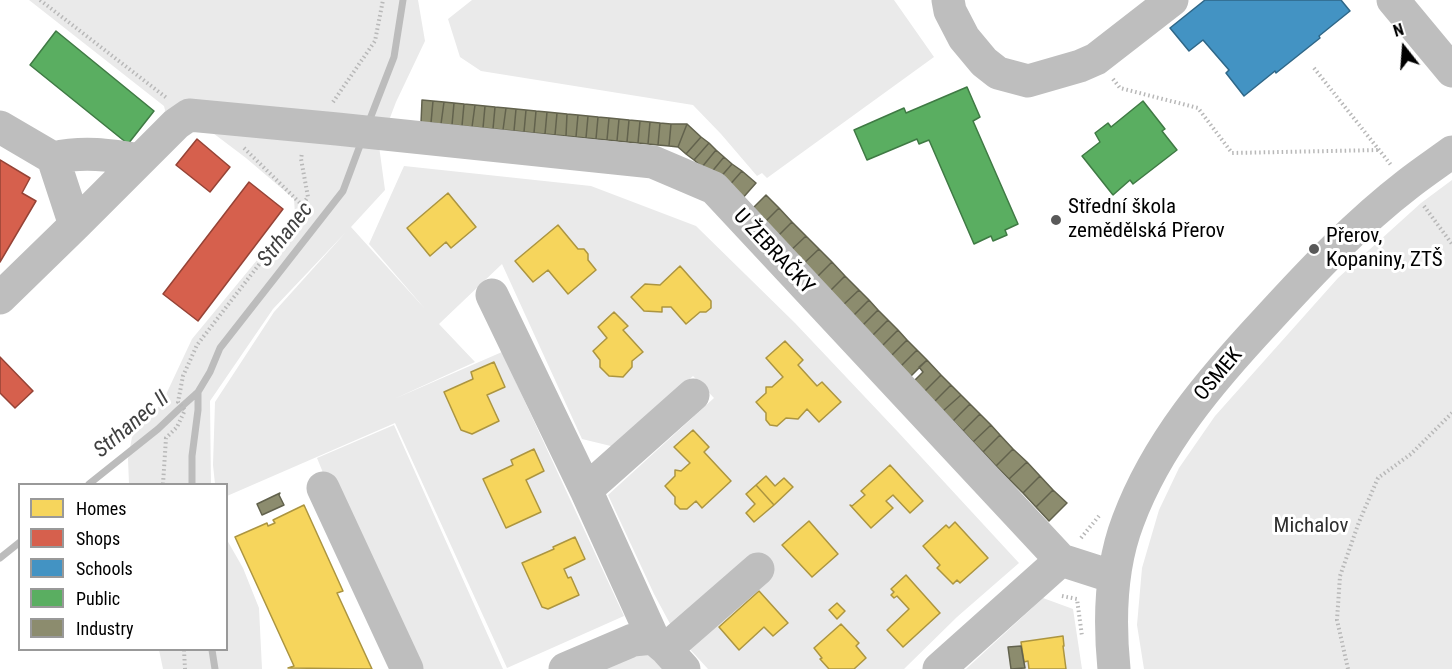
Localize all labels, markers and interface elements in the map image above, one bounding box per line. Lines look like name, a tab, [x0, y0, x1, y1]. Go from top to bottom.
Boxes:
north arrow	[1374, 18, 1434, 78]
text: N	[1391, 20, 1406, 41]
place label: Střední škola zemědělská Přerov	[1068, 195, 1225, 245]
water label: Strhanec	[253, 197, 319, 273]
street label: U ŽEBRAČKY	[727, 204, 819, 300]
marker: Střední škola zemědělská Přerov	[1049, 213, 1063, 227]
place label: Přerov, Kopaniny, ZTŠ	[1326, 224, 1443, 274]
marker: Přerov, Kopaniny, ZTŠ	[1307, 242, 1321, 256]
street label: OSMEK	[1190, 343, 1248, 407]
water label: Strhanec II	[89, 386, 175, 464]
legend	[18, 483, 228, 651]
text: Homes	[76, 498, 126, 519]
park label: Michalov	[1274, 514, 1348, 540]
text: Shops	[76, 528, 120, 549]
text: Schools	[76, 558, 133, 579]
text: Public	[76, 588, 120, 609]
text: Industry	[76, 618, 134, 639]

